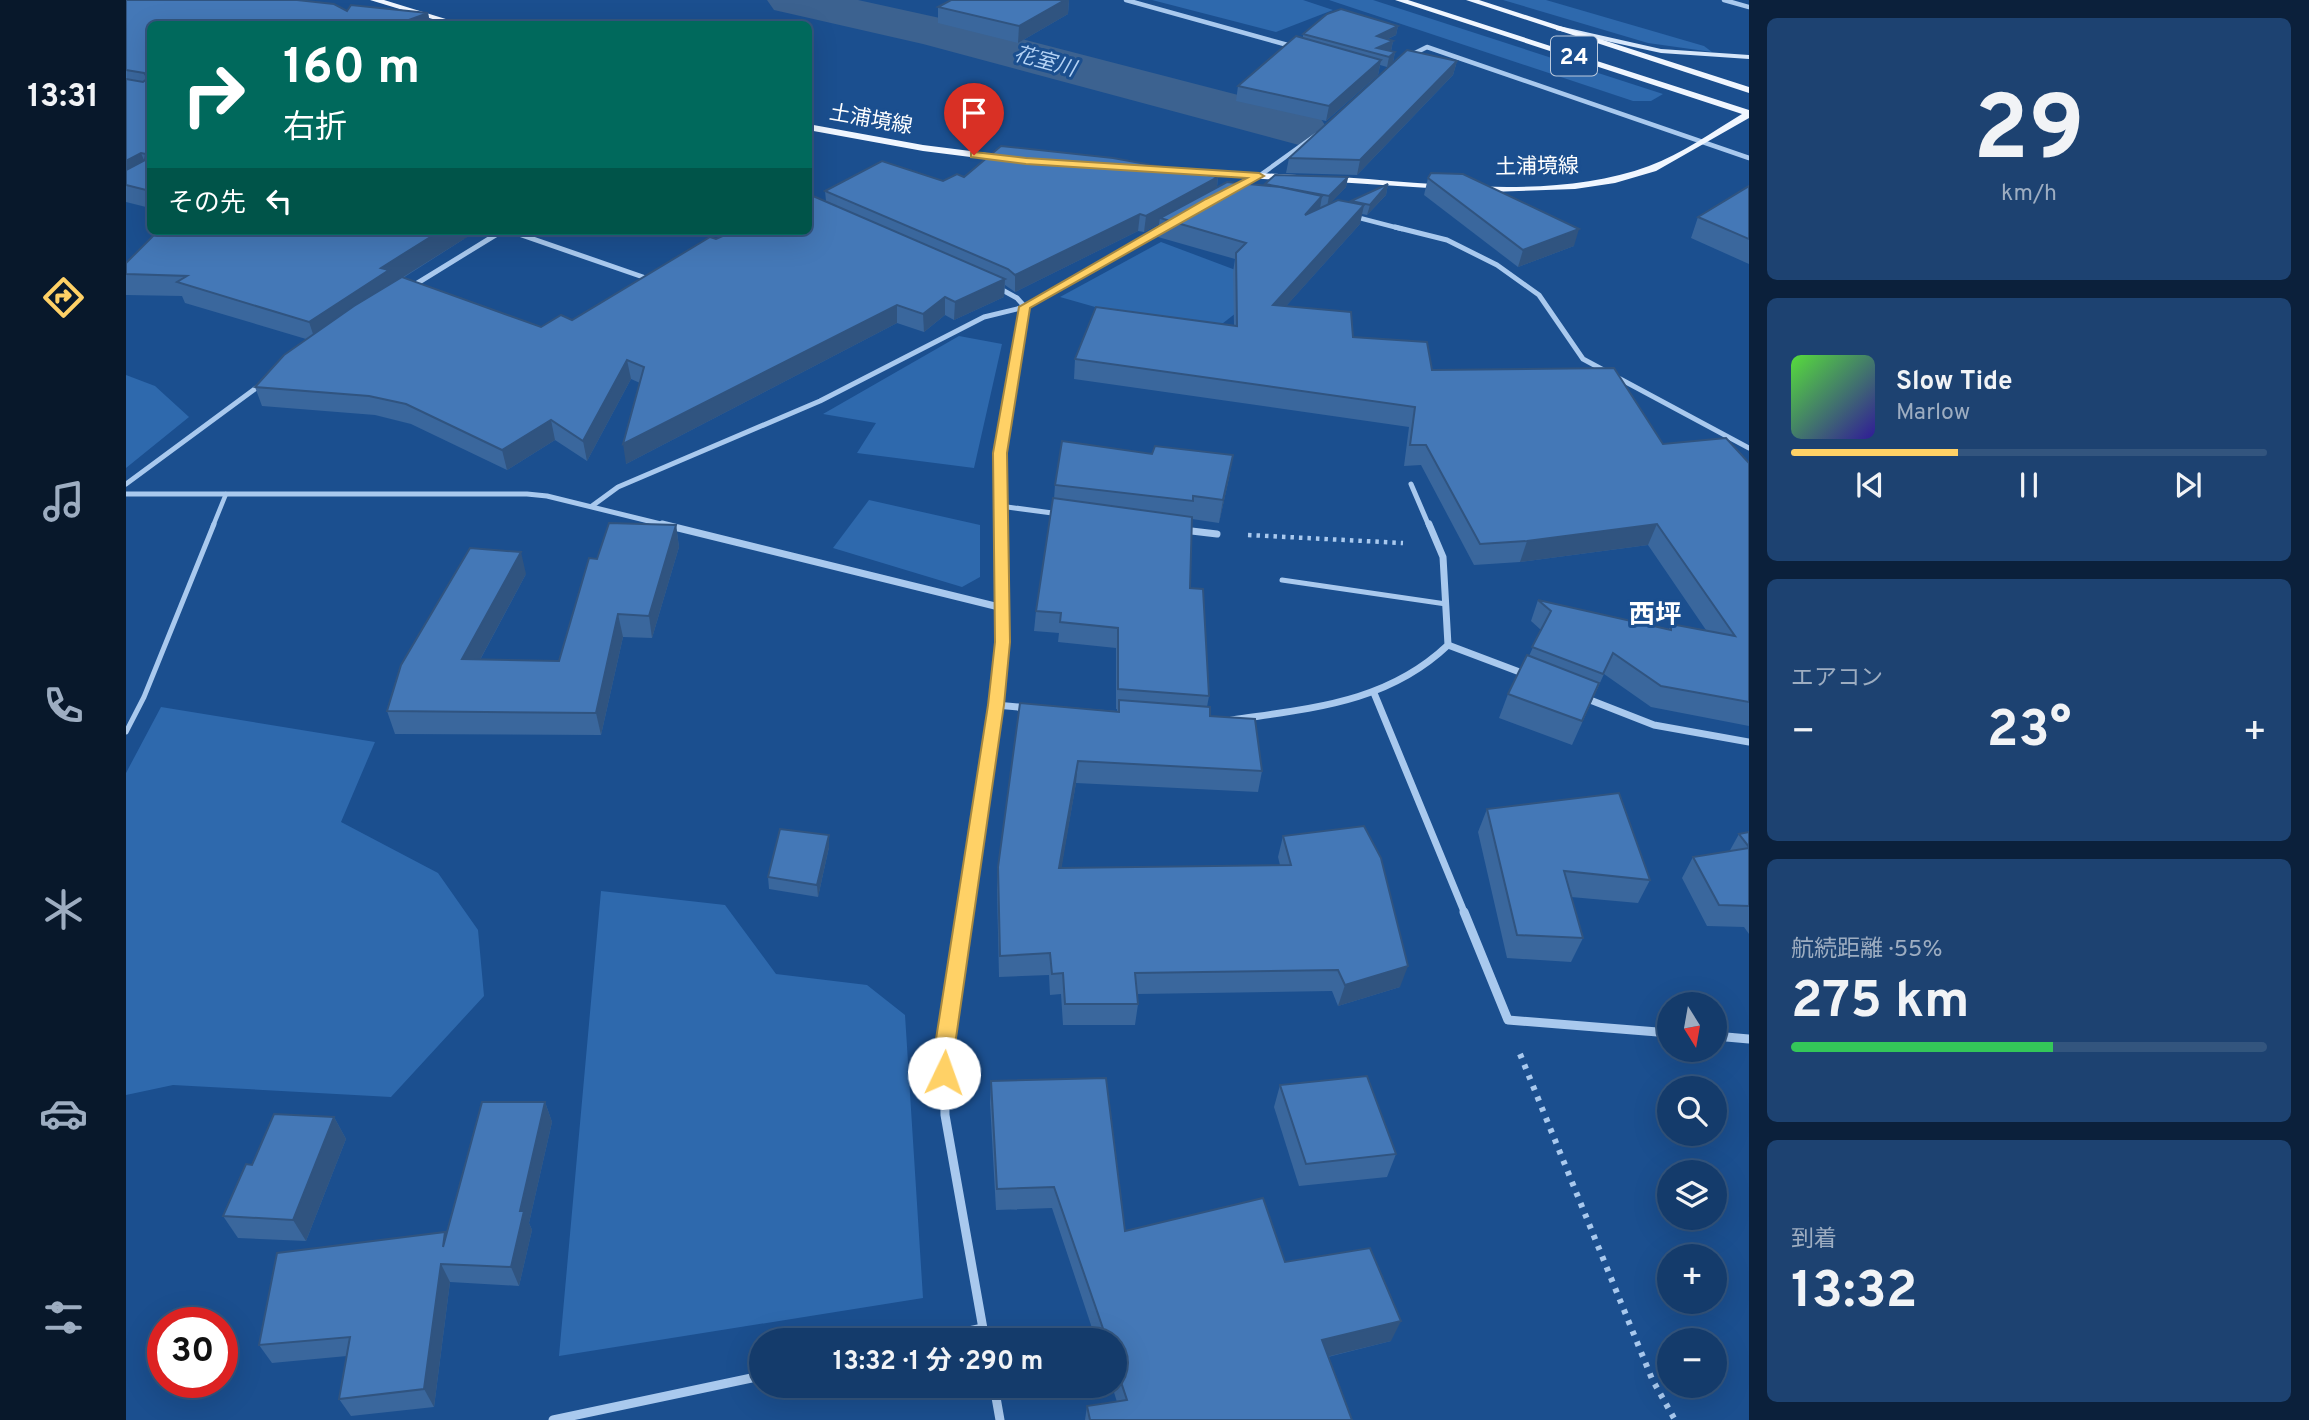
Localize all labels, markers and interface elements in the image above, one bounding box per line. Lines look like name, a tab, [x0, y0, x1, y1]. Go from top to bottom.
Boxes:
road number: 24	[1551, 36, 1597, 76]
text: 160 m	[283, 39, 420, 101]
water label: 花室川	[1011, 41, 1080, 84]
icon: right	[168, 49, 259, 140]
text: 29	[1973, 77, 2085, 192]
text: 13:31	[27, 78, 99, 118]
pin	[944, 83, 1004, 155]
icon: arrive	[955, 94, 993, 132]
street label: 土浦境線	[827, 100, 914, 141]
text: 右折	[283, 109, 347, 149]
street label: 土浦境線	[1495, 153, 1579, 182]
text: km/h	[2001, 180, 2057, 209]
icon: left	[260, 182, 298, 220]
text: その先	[168, 188, 246, 221]
icon: directions	[39, 273, 88, 322]
text: Slow Tide	[1896, 366, 2013, 399]
text: Marlow	[1896, 399, 1970, 428]
icon: previous	[1851, 466, 1889, 504]
icon: pause	[2010, 466, 2048, 504]
icon: next	[2169, 466, 2207, 504]
icon: music	[39, 477, 88, 526]
district label: 西坪	[1629, 600, 1681, 633]
text: エアコン	[1791, 665, 1883, 694]
icon: phone	[39, 681, 88, 730]
text: 23°	[1987, 699, 2071, 765]
text: −	[1791, 709, 1816, 758]
text: +	[2242, 709, 2267, 758]
icon: climate	[39, 885, 88, 934]
text: 航続距離 · 55%	[1791, 936, 1942, 965]
text: 275 km	[1791, 970, 1970, 1036]
north arrow	[1657, 992, 1727, 1062]
map controls	[1657, 992, 1727, 1398]
position arrow	[907, 1036, 981, 1110]
button: search	[1657, 1076, 1727, 1146]
icon: car	[39, 1089, 88, 1138]
button: layers	[1657, 1160, 1727, 1230]
text: 到着	[1791, 1226, 1837, 1255]
button: +	[1657, 1244, 1727, 1314]
text: 13:32	[1791, 1260, 1918, 1326]
icon: filters	[39, 1293, 88, 1342]
speed limit sign: 30	[147, 1307, 238, 1398]
button: −	[1657, 1328, 1727, 1398]
text: 13:32 · 1 分 · 290 m	[833, 1346, 1043, 1379]

